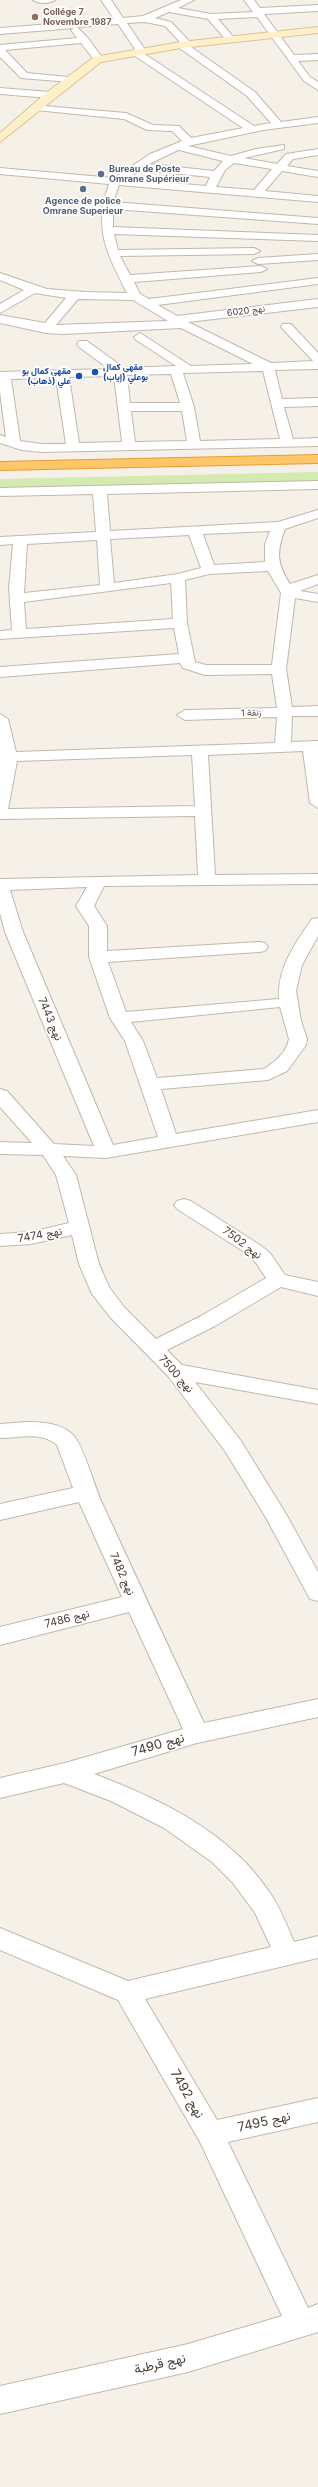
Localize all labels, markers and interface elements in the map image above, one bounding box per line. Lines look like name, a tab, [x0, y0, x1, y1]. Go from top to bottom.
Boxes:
place label: Collége 7 Novembre 1987	[43, 7, 111, 28]
marker: Collége 7 Novembre 1987	[30, 12, 40, 22]
place label: Bureau de Poste Omrane Supérieur	[109, 164, 189, 185]
marker: Bureau de Poste Omrane Supérieur	[96, 169, 106, 179]
marker: Agence de police Omrane Superieur	[78, 184, 88, 194]
place label: Agence de police Omrane Superieur	[43, 196, 123, 217]
street label: نهج 6020	[226, 303, 266, 319]
place label: مقهى كمال بوعلي (إياب)	[103, 362, 148, 383]
place label: مقهى كمال بو علي (ذهاب)	[22, 366, 71, 387]
marker: مقهى كمال بوعلي (إياب)	[90, 367, 100, 377]
marker: مقهى كمال بو علي (ذهاب)	[74, 371, 84, 381]
street label: زنقة 1	[241, 707, 261, 719]
street label: نهج 7443	[35, 995, 65, 1043]
street label: نهج 7502	[220, 1224, 264, 1262]
street label: نهج 7474	[17, 1225, 63, 1245]
street label: نهج 7500	[156, 1353, 196, 1395]
street label: نهج 7482	[107, 1551, 137, 1597]
street label: نهج 7486	[43, 1607, 91, 1631]
street label: نهج 7490	[130, 1730, 186, 1760]
street label: نهج 7492	[167, 2067, 207, 2121]
street label: نهج 7495	[236, 2108, 292, 2136]
street label: نهج قرطبة	[133, 2351, 187, 2377]

